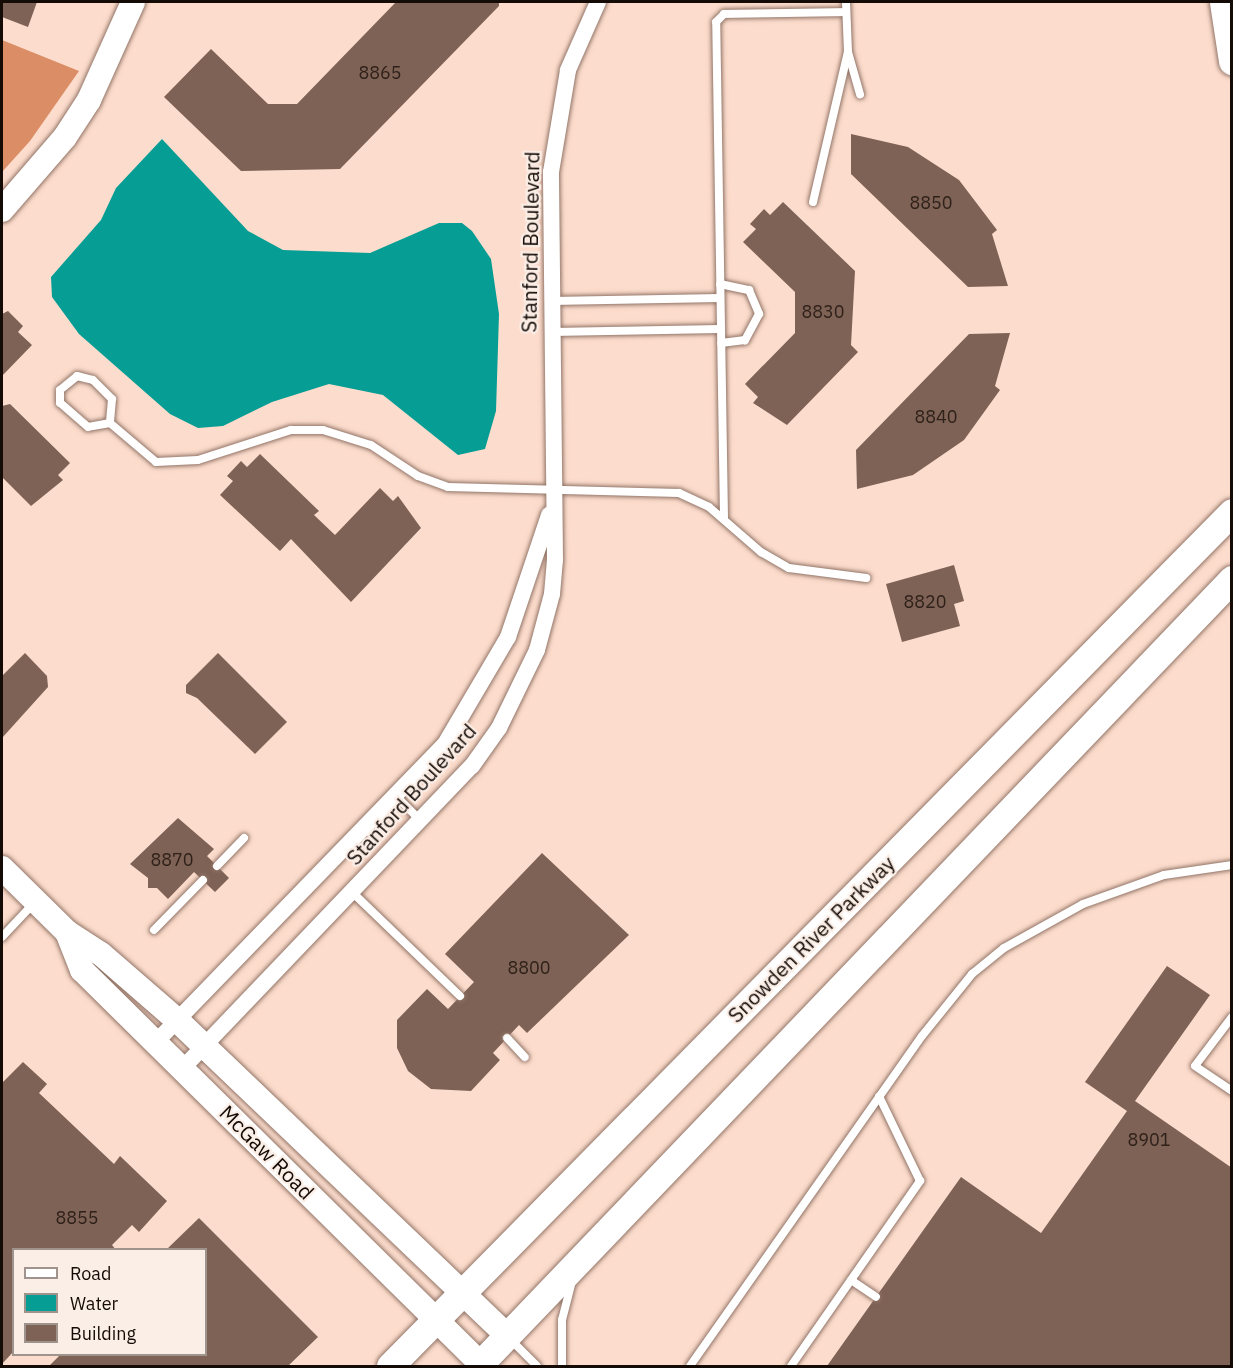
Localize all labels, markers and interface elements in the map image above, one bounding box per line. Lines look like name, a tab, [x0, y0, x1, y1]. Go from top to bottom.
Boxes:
house number: 8865	[358, 62, 402, 84]
street label: Stanford Boulevard	[516, 151, 544, 333]
house number: 8850	[909, 192, 953, 214]
house number: 8830	[801, 301, 845, 323]
house number: 8840	[914, 406, 958, 428]
house number: 8820	[903, 591, 947, 613]
street label: Stanford Boulevard	[341, 718, 481, 870]
house number: 8870	[150, 849, 194, 871]
street label: Snowden River Parkway	[722, 850, 900, 1028]
house number: 8800	[507, 957, 551, 979]
street label: McGaw Road	[215, 1100, 319, 1204]
house number: 8901	[1127, 1129, 1171, 1151]
house number: 8855	[55, 1207, 99, 1229]
legend	[12, 1248, 207, 1356]
text: Road	[70, 1262, 111, 1285]
text: Water	[70, 1292, 118, 1315]
text: Building	[70, 1322, 136, 1345]

